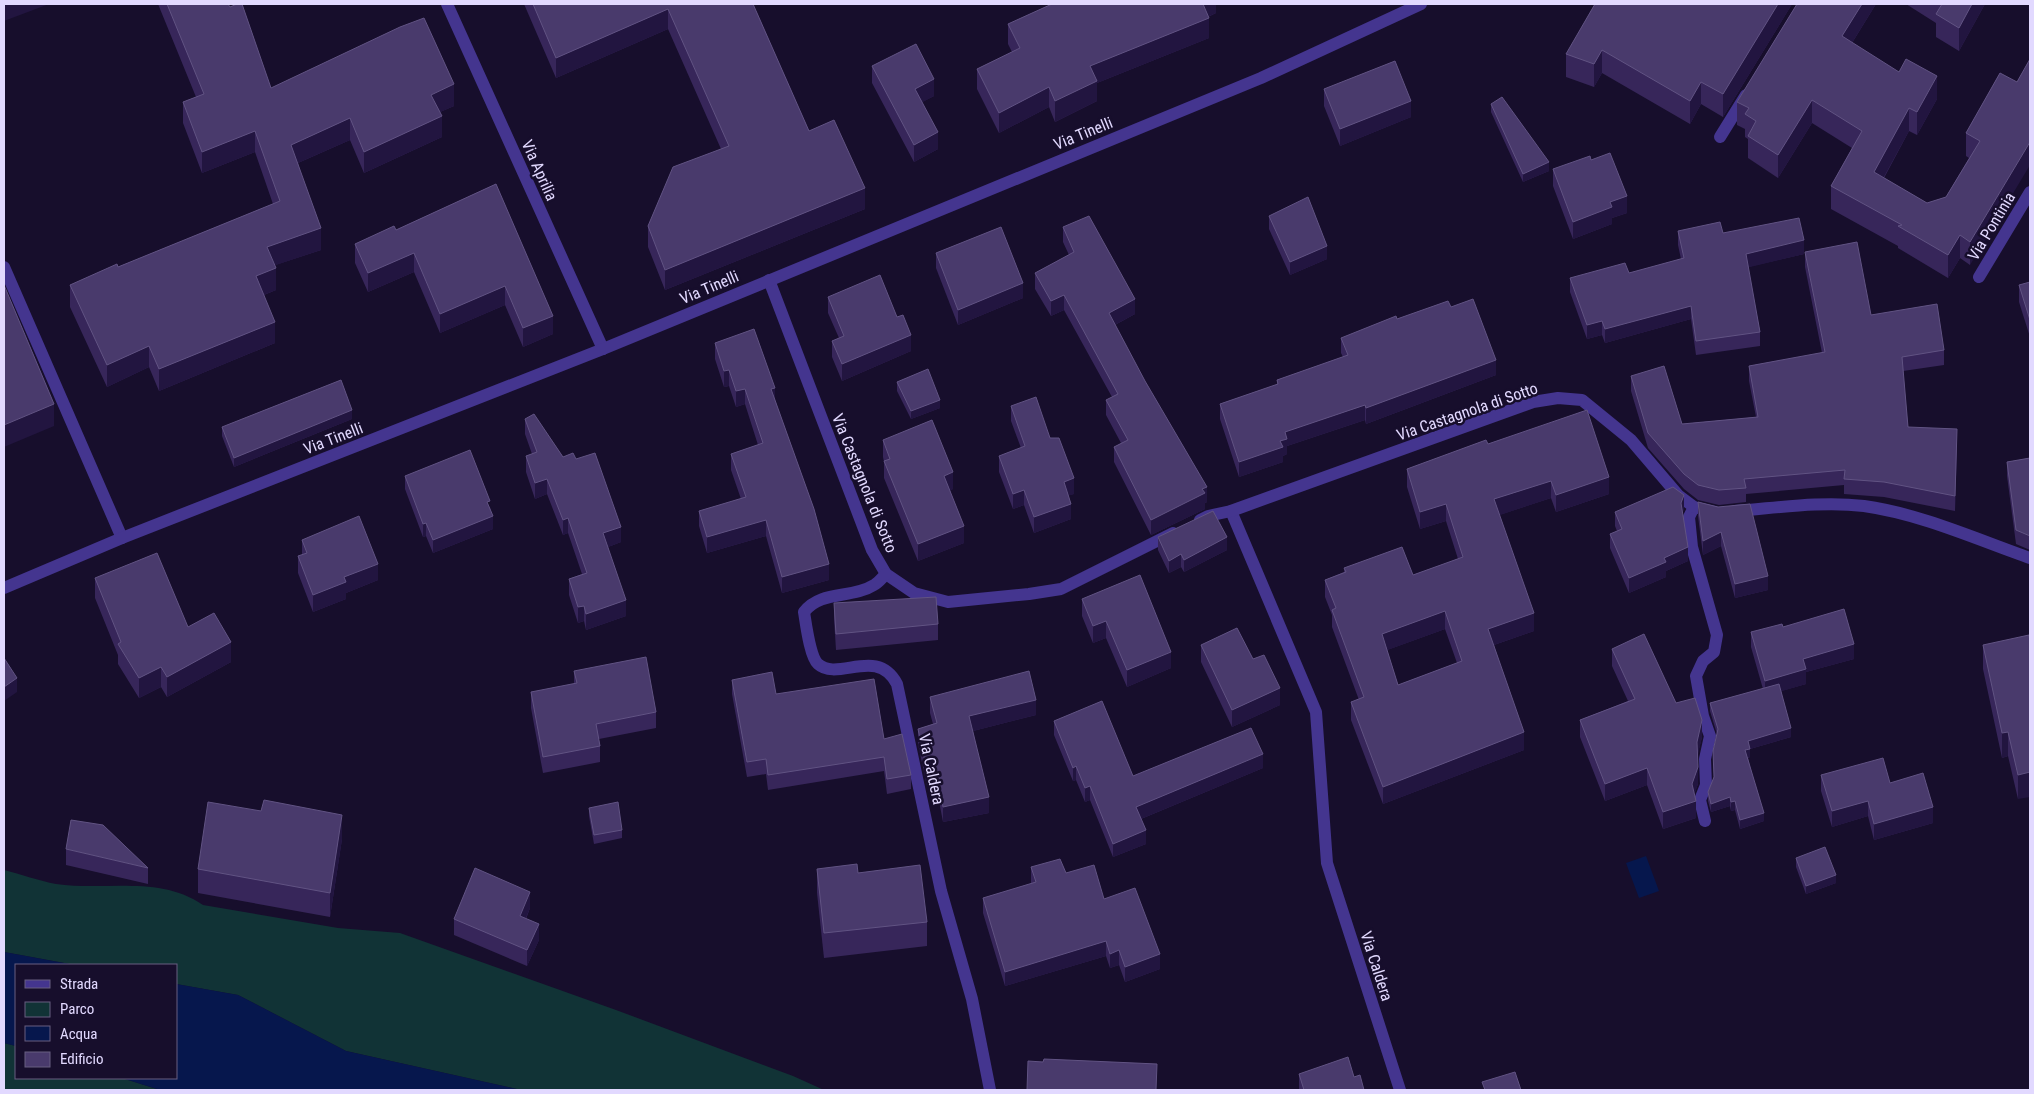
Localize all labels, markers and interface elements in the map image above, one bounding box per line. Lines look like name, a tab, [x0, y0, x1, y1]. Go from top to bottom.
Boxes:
street label: Via Tinelli	[1051, 113, 1115, 154]
street label: Via Aprilia	[518, 137, 561, 204]
street label: Via Pontinia	[1964, 189, 2019, 264]
street label: Via Tinelli	[677, 267, 741, 308]
street label: Via Castagnola di Sotto	[1394, 378, 1540, 445]
street label: Via Castagnola di Sotto	[828, 411, 901, 555]
street label: Via Tinelli	[301, 418, 365, 458]
street label: Via Caldera	[915, 732, 948, 806]
street label: Via Caldera	[1356, 929, 1397, 1003]
legend	[15, 964, 178, 1079]
text: Strada	[60, 975, 98, 993]
text: Parco	[60, 1000, 94, 1018]
text: Acqua	[60, 1025, 98, 1043]
text: Edificio	[60, 1050, 103, 1068]

